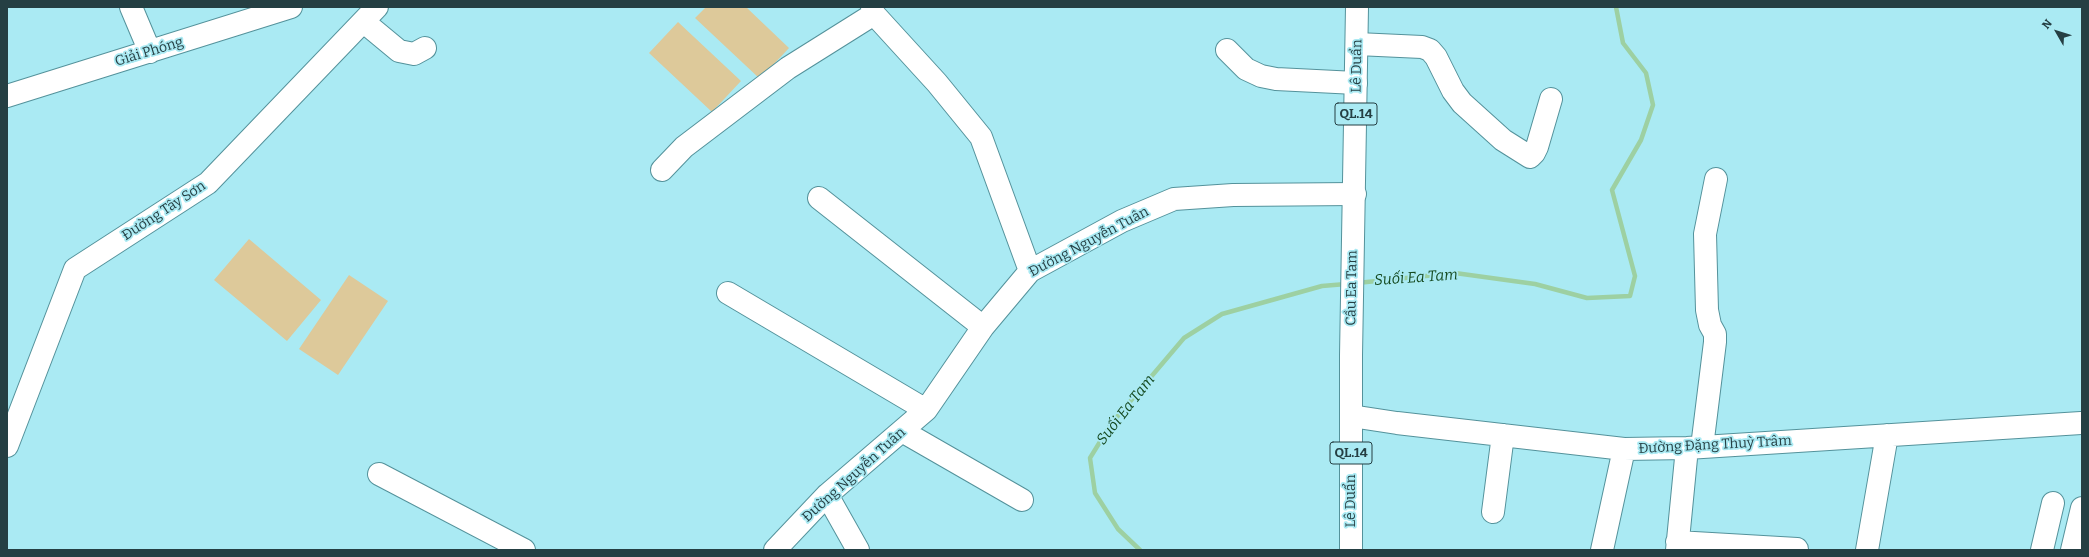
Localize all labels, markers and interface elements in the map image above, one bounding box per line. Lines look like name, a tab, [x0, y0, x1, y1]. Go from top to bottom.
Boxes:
north arrow	[2037, 12, 2077, 52]
text: N	[2040, 17, 2055, 32]
street label: Giải Phóng	[113, 34, 185, 70]
street label: Lê Duẩn	[1348, 39, 1366, 93]
road number: QL.14	[1335, 103, 1377, 125]
street label: Đường Tây Sơn	[119, 178, 209, 244]
street label: Đường Nguyễn Tuân	[1026, 203, 1152, 281]
street label: Cầu Ea Tam	[1343, 250, 1361, 326]
water label: Suối Ea Tam	[1374, 266, 1458, 290]
water label: Suối Ea Tam	[1093, 372, 1159, 448]
street label: Đường Nguyễn Tuân	[799, 424, 909, 526]
street label: Đường Đặng Thuỳ Trâm	[1638, 433, 1792, 457]
road number: QL.14	[1330, 442, 1372, 464]
street label: Lê Duẩn	[1343, 474, 1359, 528]

